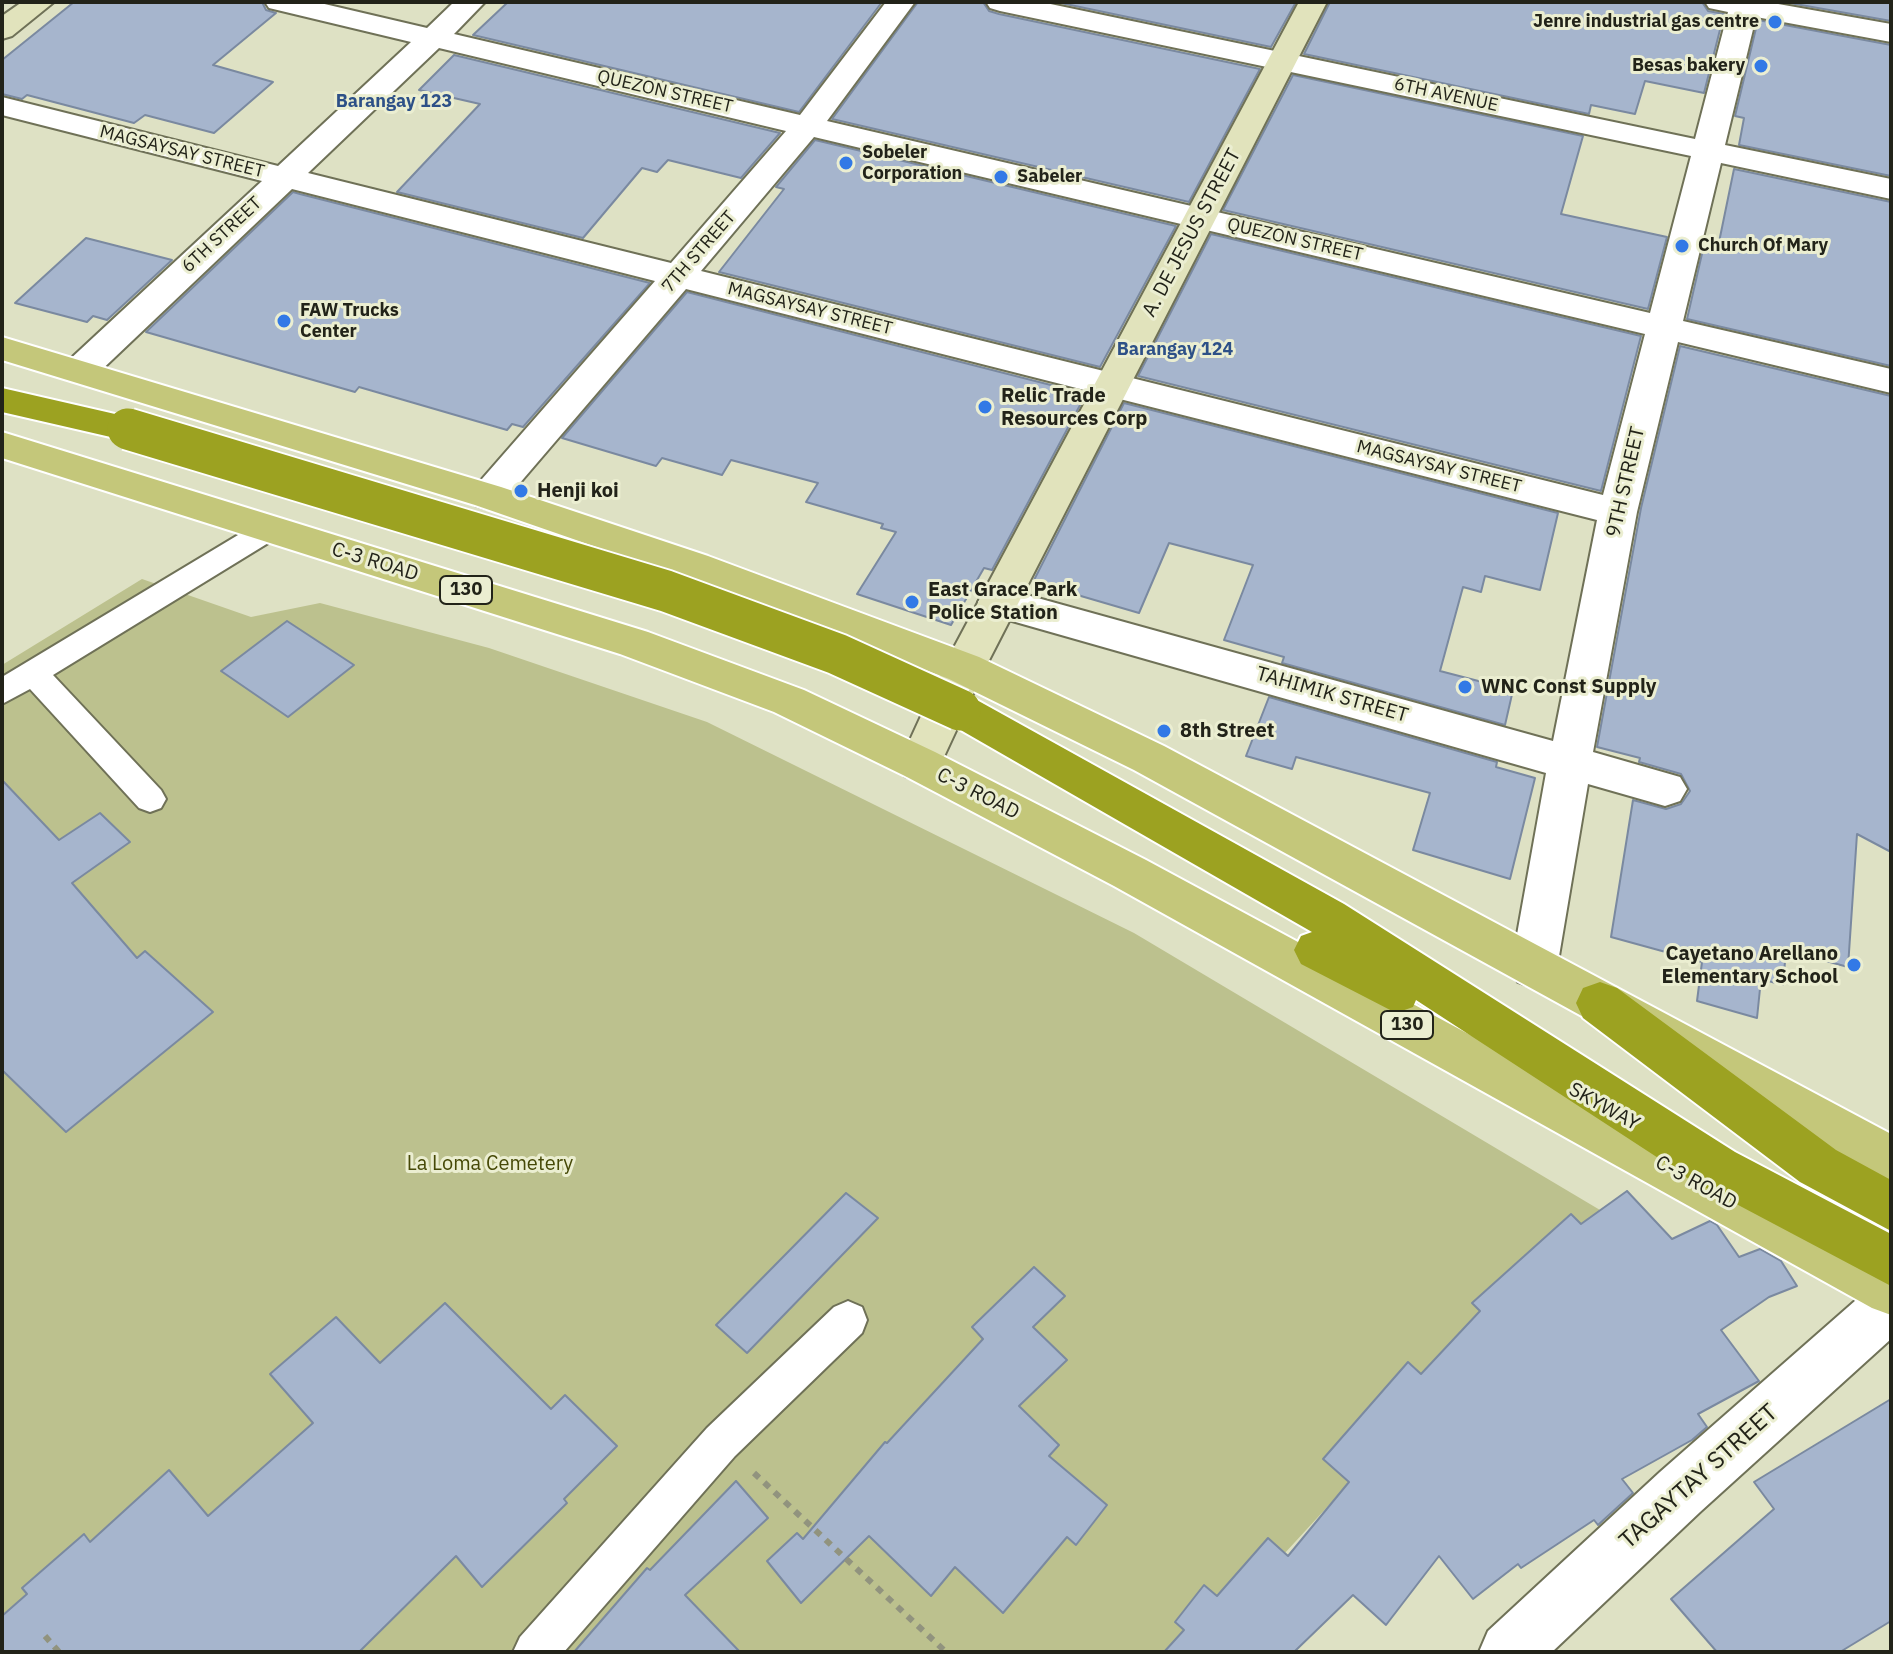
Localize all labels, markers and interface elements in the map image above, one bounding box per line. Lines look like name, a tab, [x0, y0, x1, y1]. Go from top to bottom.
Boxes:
place label: Jenre industrial gas centre	[1533, 11, 1759, 33]
marker: Jenre industrial gas centre	[1766, 13, 1784, 31]
place label: Besas bakery	[1632, 55, 1745, 77]
marker: Besas bakery	[1752, 57, 1770, 75]
street label: QUEZON STREET	[595, 66, 735, 118]
street label: 6TH AVENUE	[1392, 73, 1500, 117]
district label: Barangay 123	[336, 91, 452, 113]
street label: MAGSAYSAY STREET	[97, 121, 267, 183]
place label: Sobeler Corporation	[862, 142, 962, 184]
street label: A. DE JESUS STREET	[1138, 145, 1246, 321]
marker: Sobeler Corporation	[837, 154, 855, 172]
place label: Sabeler	[1017, 166, 1082, 188]
marker: Sabeler	[992, 168, 1010, 186]
street label: 6TH STREET	[178, 193, 266, 277]
street label: 7TH STREET	[658, 207, 740, 297]
street label: QUEZON STREET	[1225, 214, 1365, 266]
place label: Church Of Mary	[1698, 235, 1828, 257]
marker: Church Of Mary	[1673, 237, 1691, 255]
street label: MAGSAYSAY STREET	[725, 278, 895, 340]
place label: FAW Trucks Center	[300, 300, 399, 342]
marker: FAW Trucks Center	[275, 312, 293, 330]
district label: Barangay 124	[1117, 339, 1233, 361]
place label: Relic Trade Resources Corp	[1001, 384, 1147, 431]
marker: Relic Trade Resources Corp	[976, 398, 994, 416]
street label: 9TH STREET	[1602, 424, 1650, 540]
street label: MAGSAYSAY STREET	[1354, 436, 1524, 498]
place label: Henji koi	[537, 479, 619, 503]
marker: Henji koi	[512, 482, 530, 500]
street label: C-3 ROAD	[329, 537, 421, 587]
road number: 130	[440, 576, 492, 604]
place label: East Grace Park Police Station	[928, 578, 1077, 625]
marker: East Grace Park Police Station	[903, 593, 921, 611]
street label: TAHIMIK STREET	[1253, 662, 1411, 728]
place label: WNC Const Supply	[1481, 675, 1657, 699]
marker: WNC Const Supply	[1456, 678, 1474, 696]
place label: 8th Street	[1180, 719, 1274, 743]
marker: 8th Street	[1155, 722, 1173, 740]
street label: C-3 ROAD	[933, 763, 1023, 825]
place label: Cayetano Arellano Elementary School	[1662, 942, 1838, 989]
marker: Cayetano Arellano Elementary School	[1845, 956, 1863, 974]
road number: 130	[1381, 1011, 1433, 1039]
street label: SKYWAY	[1564, 1078, 1644, 1136]
street label: C-3 ROAD	[1651, 1151, 1741, 1215]
park label: La Loma Cemetery	[407, 1152, 573, 1176]
street label: TAGAYTAY STREET	[1614, 1398, 1784, 1556]

